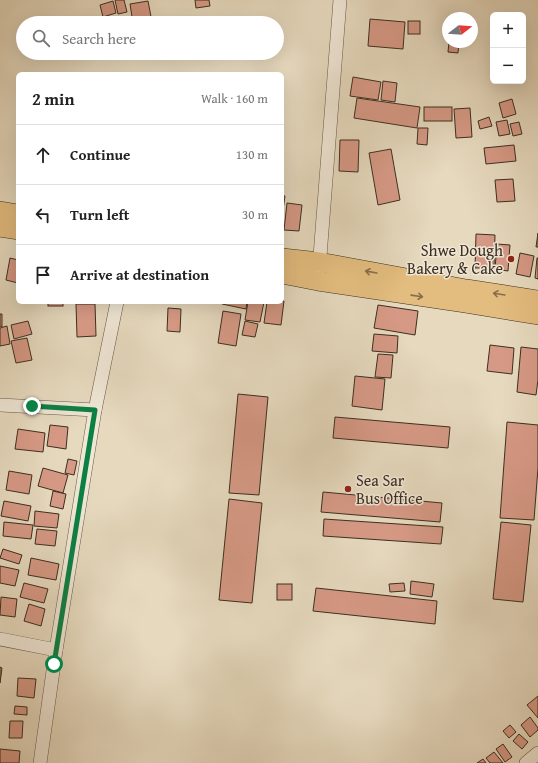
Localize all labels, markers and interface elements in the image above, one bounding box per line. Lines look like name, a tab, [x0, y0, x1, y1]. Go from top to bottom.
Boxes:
north arrow	[442, 12, 478, 48]
map controls	[490, 12, 526, 84]
button: +	[490, 12, 526, 48]
search box	[16, 16, 284, 60]
icon: search	[30, 27, 52, 49]
text: Search here	[62, 28, 136, 49]
button: −	[490, 48, 526, 84]
text: 2 min	[32, 86, 74, 111]
text: Walk · 160 m	[201, 89, 268, 108]
icon: ahead	[32, 144, 54, 166]
text: Continue	[70, 144, 131, 165]
text: 130 m	[236, 145, 268, 164]
icon: left	[32, 204, 54, 226]
text: Turn left	[70, 204, 129, 225]
text: 30 m	[242, 205, 268, 224]
place label: Shwe Dough Bakery & Cake	[407, 238, 503, 280]
marker: Shwe Dough Bakery & Cake	[506, 254, 516, 264]
icon: arrive	[32, 264, 54, 286]
text: Arrive at destination	[70, 264, 209, 285]
one-way arrow	[365, 268, 378, 276]
one-way arrow	[493, 290, 506, 298]
one-way arrow	[410, 292, 423, 300]
route end	[23, 397, 41, 415]
place label: Sea Sar Bus Office	[356, 468, 423, 510]
marker: Sea Sar Bus Office	[343, 484, 353, 494]
route start	[45, 655, 63, 673]

